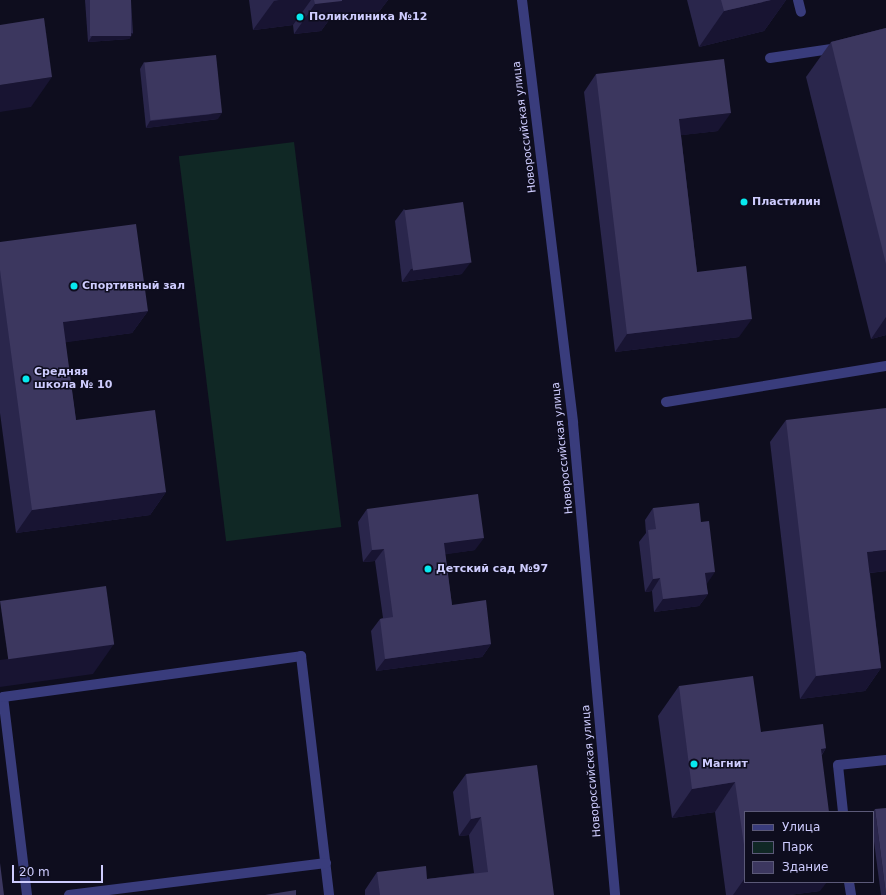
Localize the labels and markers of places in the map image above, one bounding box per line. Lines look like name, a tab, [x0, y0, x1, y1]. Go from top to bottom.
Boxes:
place label: Поликлиника №12	[309, 10, 427, 24]
marker: Поликлиника №12	[294, 11, 306, 23]
place label: Пластилин	[752, 195, 821, 209]
marker: Пластилин	[739, 197, 749, 207]
place label: Спортивный зал	[82, 279, 185, 293]
marker: Спортивный зал	[69, 281, 79, 291]
place label: Средняя школа № 10	[34, 366, 112, 392]
marker: Средняя школа № 10	[21, 374, 31, 384]
place label: Детский сад №97	[436, 562, 548, 576]
marker: Детский сад №97	[423, 564, 433, 574]
place label: Магнит	[702, 757, 748, 771]
marker: Магнит	[689, 759, 699, 769]

